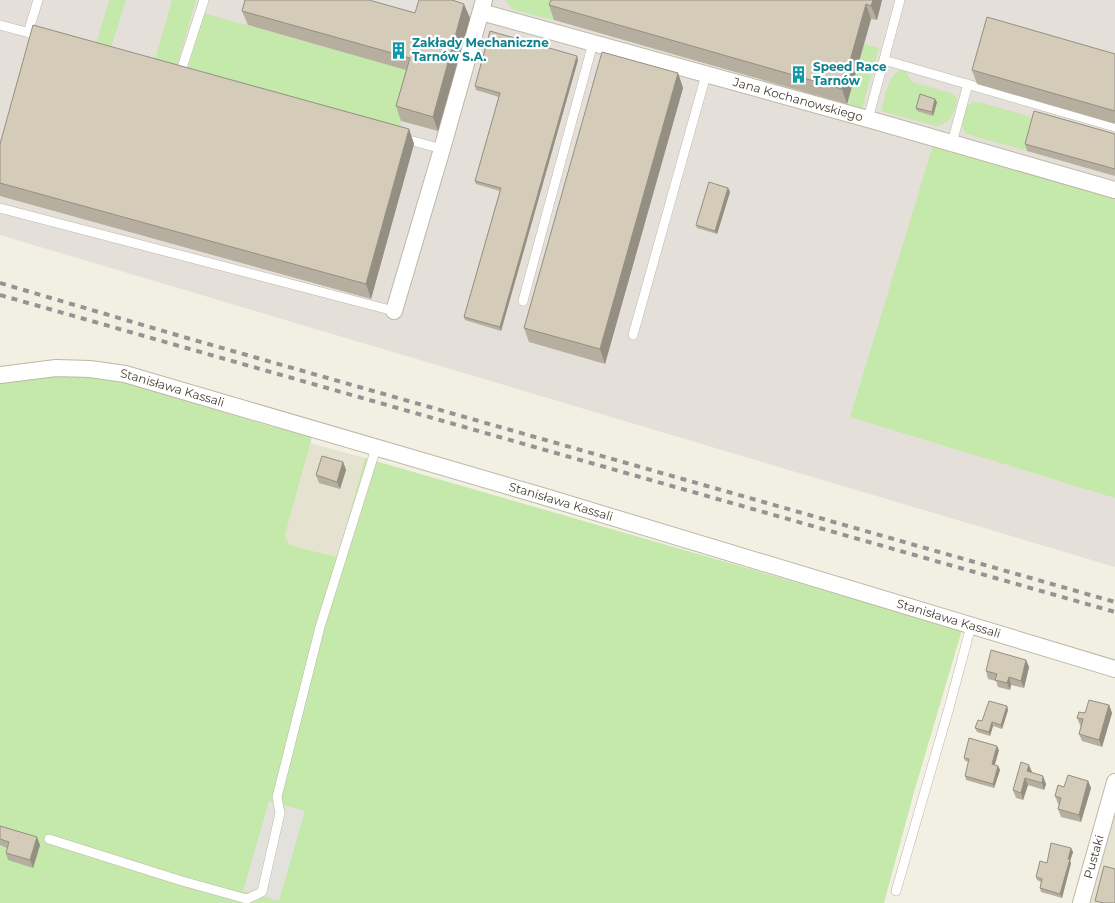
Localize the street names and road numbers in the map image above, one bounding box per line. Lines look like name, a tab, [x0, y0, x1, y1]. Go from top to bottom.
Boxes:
street label: Jana Kochanowskiego	[730, 74, 865, 124]
street label: Stanisława Kassali	[119, 365, 226, 410]
street label: Stanisława Kassali	[507, 479, 615, 524]
street label: Stanisława Kassali	[895, 595, 1003, 641]
street label: Pustaki	[1080, 833, 1107, 880]

